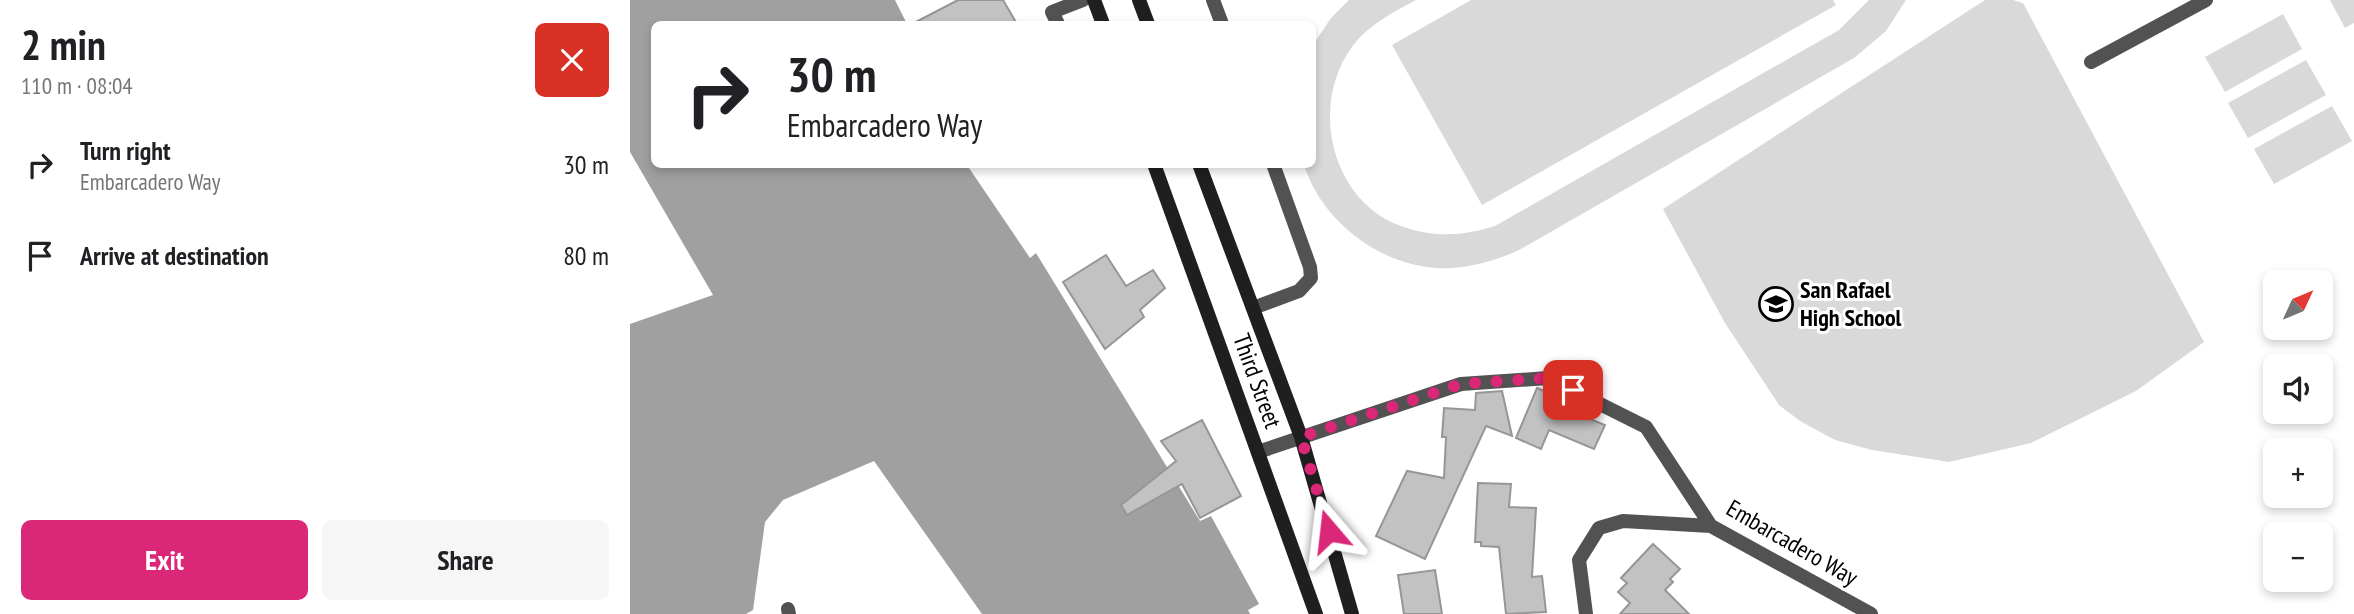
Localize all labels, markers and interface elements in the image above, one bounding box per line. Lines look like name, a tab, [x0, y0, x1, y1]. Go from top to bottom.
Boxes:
text: 2 min	[21, 17, 106, 72]
button: close	[535, 23, 609, 97]
text: 30 m	[787, 42, 876, 106]
icon: right	[672, 49, 763, 140]
text: 110 m · 08:04	[21, 71, 133, 100]
text: Embarcadero Way	[787, 104, 982, 146]
text: Turn right	[80, 134, 171, 167]
icon: right	[21, 146, 59, 184]
text: 30 m	[563, 148, 609, 181]
text: Embarcadero Way	[80, 167, 220, 196]
icon: arrive	[21, 237, 59, 275]
text: Arrive at destination	[80, 239, 269, 272]
text: 80 m	[563, 239, 609, 272]
north arrow	[2263, 270, 2333, 340]
map controls	[2263, 270, 2333, 592]
place label: San Rafael High School	[1800, 274, 1902, 333]
school or university icon: San Rafael High School	[1757, 285, 1795, 323]
street label: Third Street	[1226, 329, 1289, 433]
button: sound	[2263, 354, 2333, 424]
pin	[1543, 360, 1603, 420]
icon: arrive	[1554, 371, 1592, 409]
button: +	[2263, 438, 2333, 508]
street label: Embarcadero Way	[1721, 493, 1863, 593]
position arrow	[1292, 494, 1366, 568]
button: Exit	[21, 520, 308, 600]
button: Share	[322, 520, 609, 600]
button: −	[2263, 522, 2333, 592]

